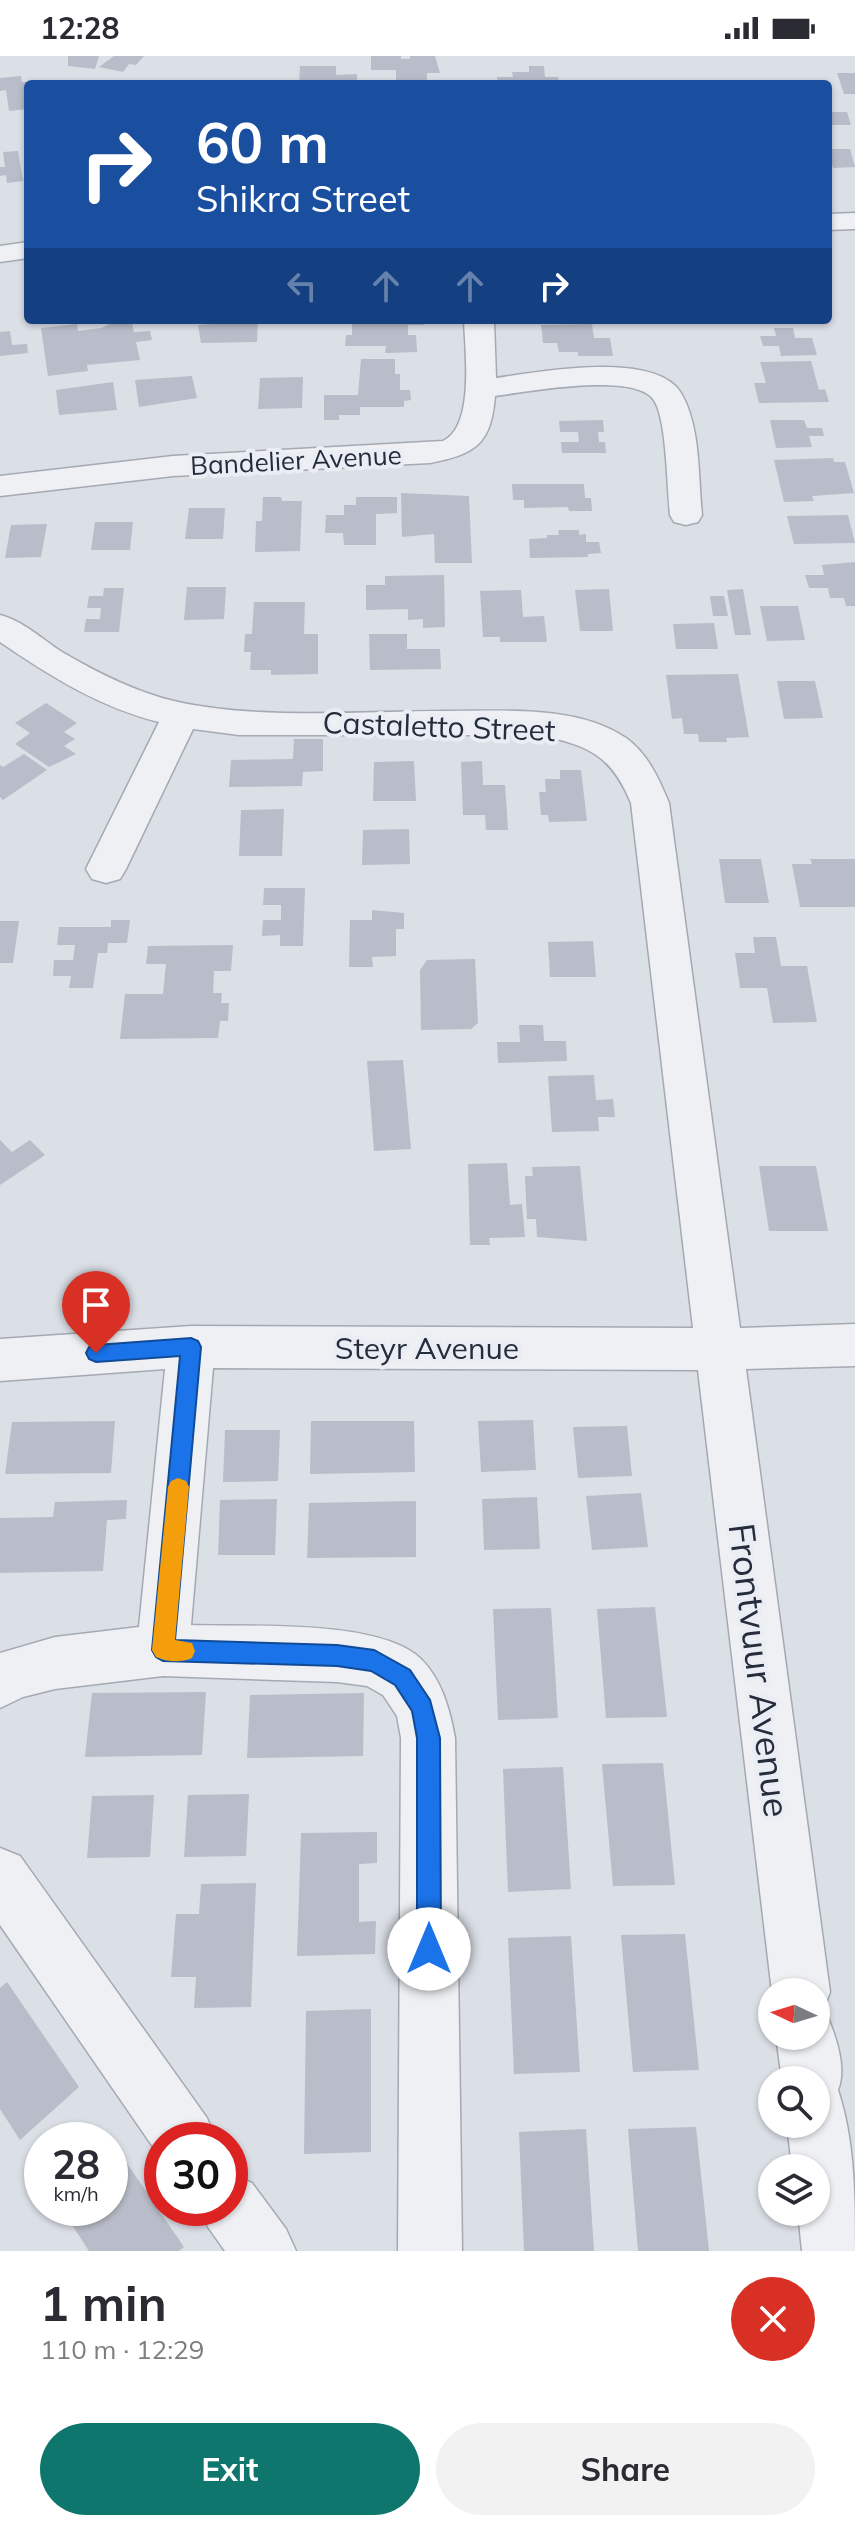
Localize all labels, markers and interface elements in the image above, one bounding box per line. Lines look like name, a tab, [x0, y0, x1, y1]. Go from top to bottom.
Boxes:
text: 12:28	[40, 9, 119, 47]
text: 60 m	[196, 107, 329, 177]
icon: right	[64, 112, 168, 216]
text: Shikra Street	[196, 176, 410, 221]
icon: left	[280, 264, 324, 308]
icon: ahead	[364, 264, 408, 308]
icon: ahead	[448, 264, 492, 308]
icon: right	[532, 264, 576, 308]
street label: Bandelier Avenue	[189, 438, 403, 482]
street label: Castaletto Street	[322, 703, 556, 749]
pin	[62, 1271, 130, 1353]
icon: arrive	[74, 1283, 118, 1327]
street label: Steyr Avenue	[335, 1329, 519, 1367]
street label: Frontvuur Avenue	[720, 1521, 800, 1819]
position arrow	[387, 1907, 471, 1991]
north arrow	[758, 1978, 830, 2050]
map controls	[758, 1978, 830, 2226]
button: search	[758, 2066, 830, 2138]
speed limit sign: 30	[144, 2122, 248, 2226]
text: 28	[52, 2139, 100, 2189]
button: layers	[758, 2154, 830, 2226]
text: km/h	[53, 2181, 99, 2206]
text: 1 min	[40, 2273, 167, 2333]
button: close	[731, 2277, 815, 2361]
text: 110 m · 12:29	[40, 2333, 204, 2366]
button: Exit	[40, 2423, 420, 2515]
button: Share	[436, 2423, 815, 2515]

